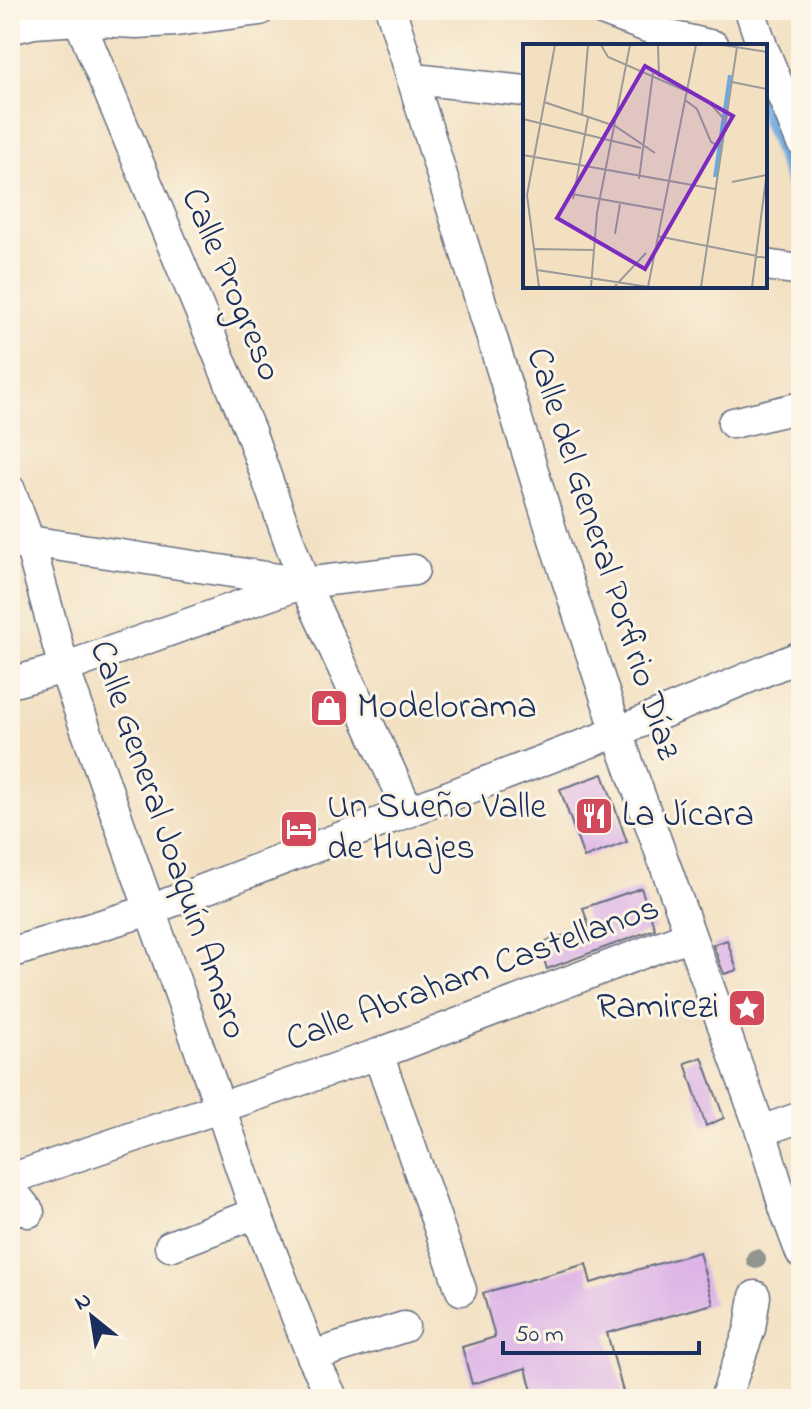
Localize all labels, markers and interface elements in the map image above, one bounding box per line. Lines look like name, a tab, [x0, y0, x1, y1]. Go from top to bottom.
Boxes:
inset map	[523, 44, 767, 288]
street label: Calle Progreso	[165, 180, 295, 390]
street label: Calle del General Porfirio Díaz	[510, 341, 694, 768]
street label: Calle General Joaquín Amaro	[74, 634, 260, 1046]
place label: Modelorama	[357, 682, 537, 735]
shop icon: Modelorama	[308, 687, 350, 729]
place label: Un Sueño Valle de Huajes	[327, 782, 547, 876]
place label: La Jícara	[622, 790, 754, 843]
restaurant icon: La Jícara	[573, 795, 615, 837]
hotel icon: Un Sueño Valle de Huajes	[278, 808, 320, 850]
street label: Calle Abraham Castellanos	[279, 883, 667, 1067]
place label: Ramirezi	[596, 982, 719, 1035]
place icon: Ramirezi	[726, 987, 768, 1029]
north arrow	[52, 1277, 132, 1357]
text: N	[69, 1285, 98, 1320]
scale bar	[503, 1305, 699, 1355]
text: 50 m	[515, 1318, 564, 1353]

